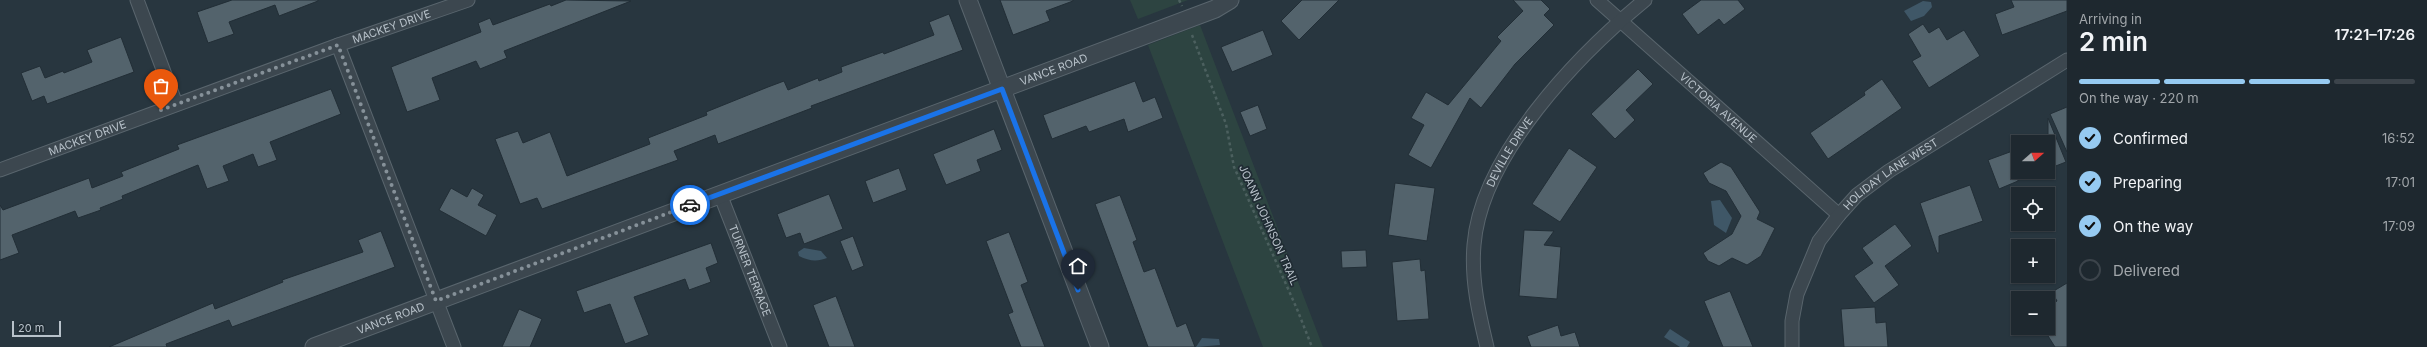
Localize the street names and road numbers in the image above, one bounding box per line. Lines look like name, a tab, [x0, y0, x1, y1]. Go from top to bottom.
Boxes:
street label: MACKEY DRIVE	[350, 6, 433, 47]
street label: VANCE ROAD	[1018, 50, 1089, 89]
street label: VICTORIA AVENUE	[1677, 70, 1760, 146]
street label: DEVILLE DRIVE	[1483, 114, 1536, 189]
street label: MACKEY DRIVE	[46, 117, 128, 159]
street label: HOLIDAY LANE WEST	[1840, 135, 1941, 213]
street label: JOANN JOHNSON TRAIL	[1236, 163, 1302, 287]
street label: TURNER TERRACE	[726, 222, 774, 318]
street label: VANCE ROAD	[355, 299, 427, 337]

